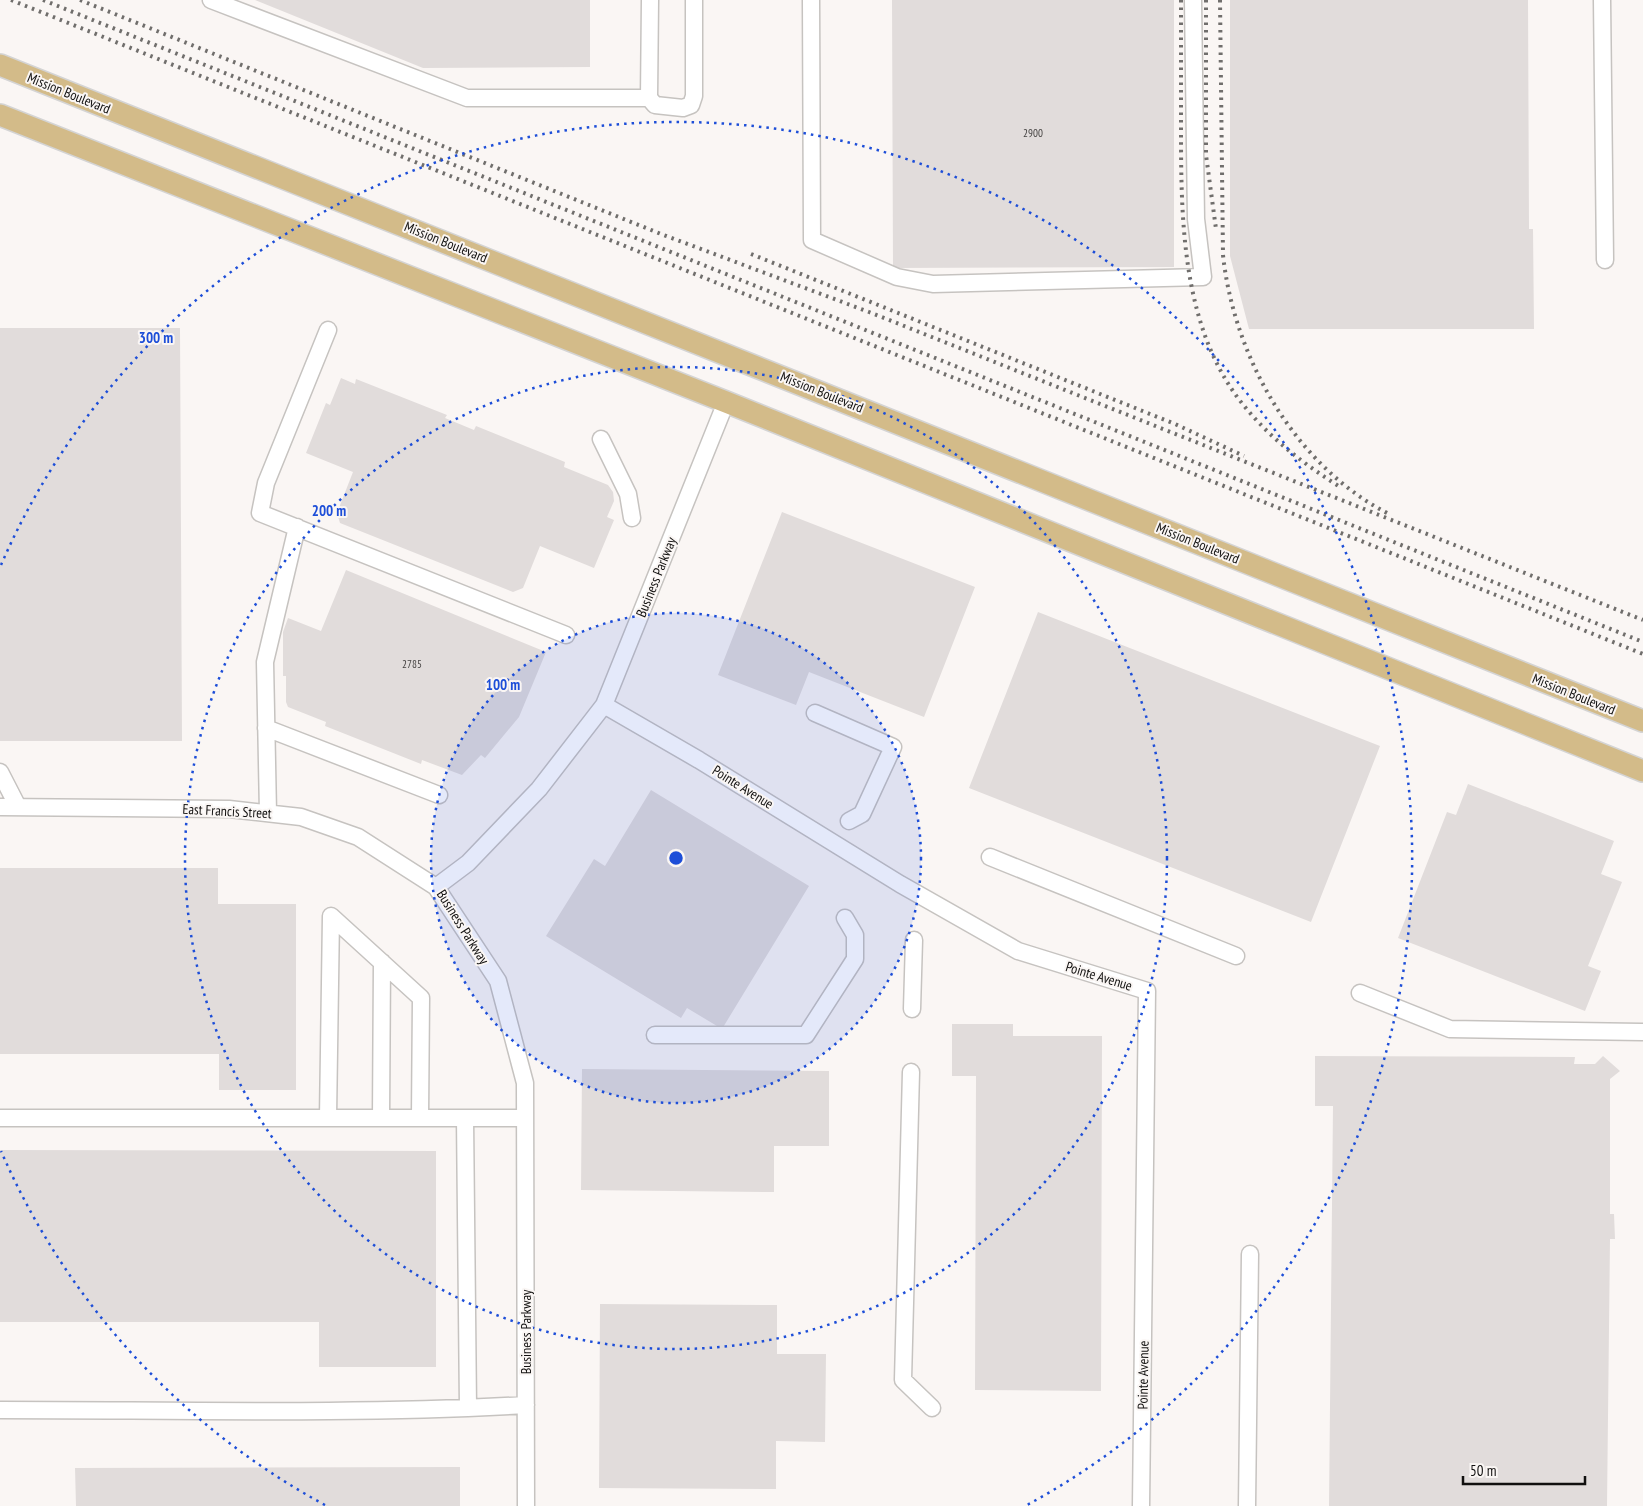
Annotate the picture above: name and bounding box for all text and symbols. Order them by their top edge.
street label: Mission Boulevard [25,68,113,118]
house number: 2900 [1023,126,1043,140]
street label: Mission Boulevard [402,217,490,267]
text: 300 m [139,328,173,347]
street label: Mission Boulevard [778,367,866,417]
text: 200 m [312,501,346,520]
street label: Mission Boulevard [1154,518,1242,568]
street label: Business Parkway [632,534,680,620]
house number: 2785 [402,657,422,671]
street label: Mission Boulevard [1530,669,1618,719]
text: 100 m [486,675,520,694]
street label: Pointe Avenue [709,761,777,813]
street label: East Francis Street [182,800,272,822]
centre of rings [667,849,685,867]
street label: Business Parkway [433,886,493,968]
street label: Pointe Avenue [1064,957,1135,995]
street label: Business Parkway [517,1289,535,1374]
street label: Pointe Avenue [1133,1340,1153,1409]
scale bar [1463,1454,1586,1486]
text: 50 m [1470,1461,1496,1480]

